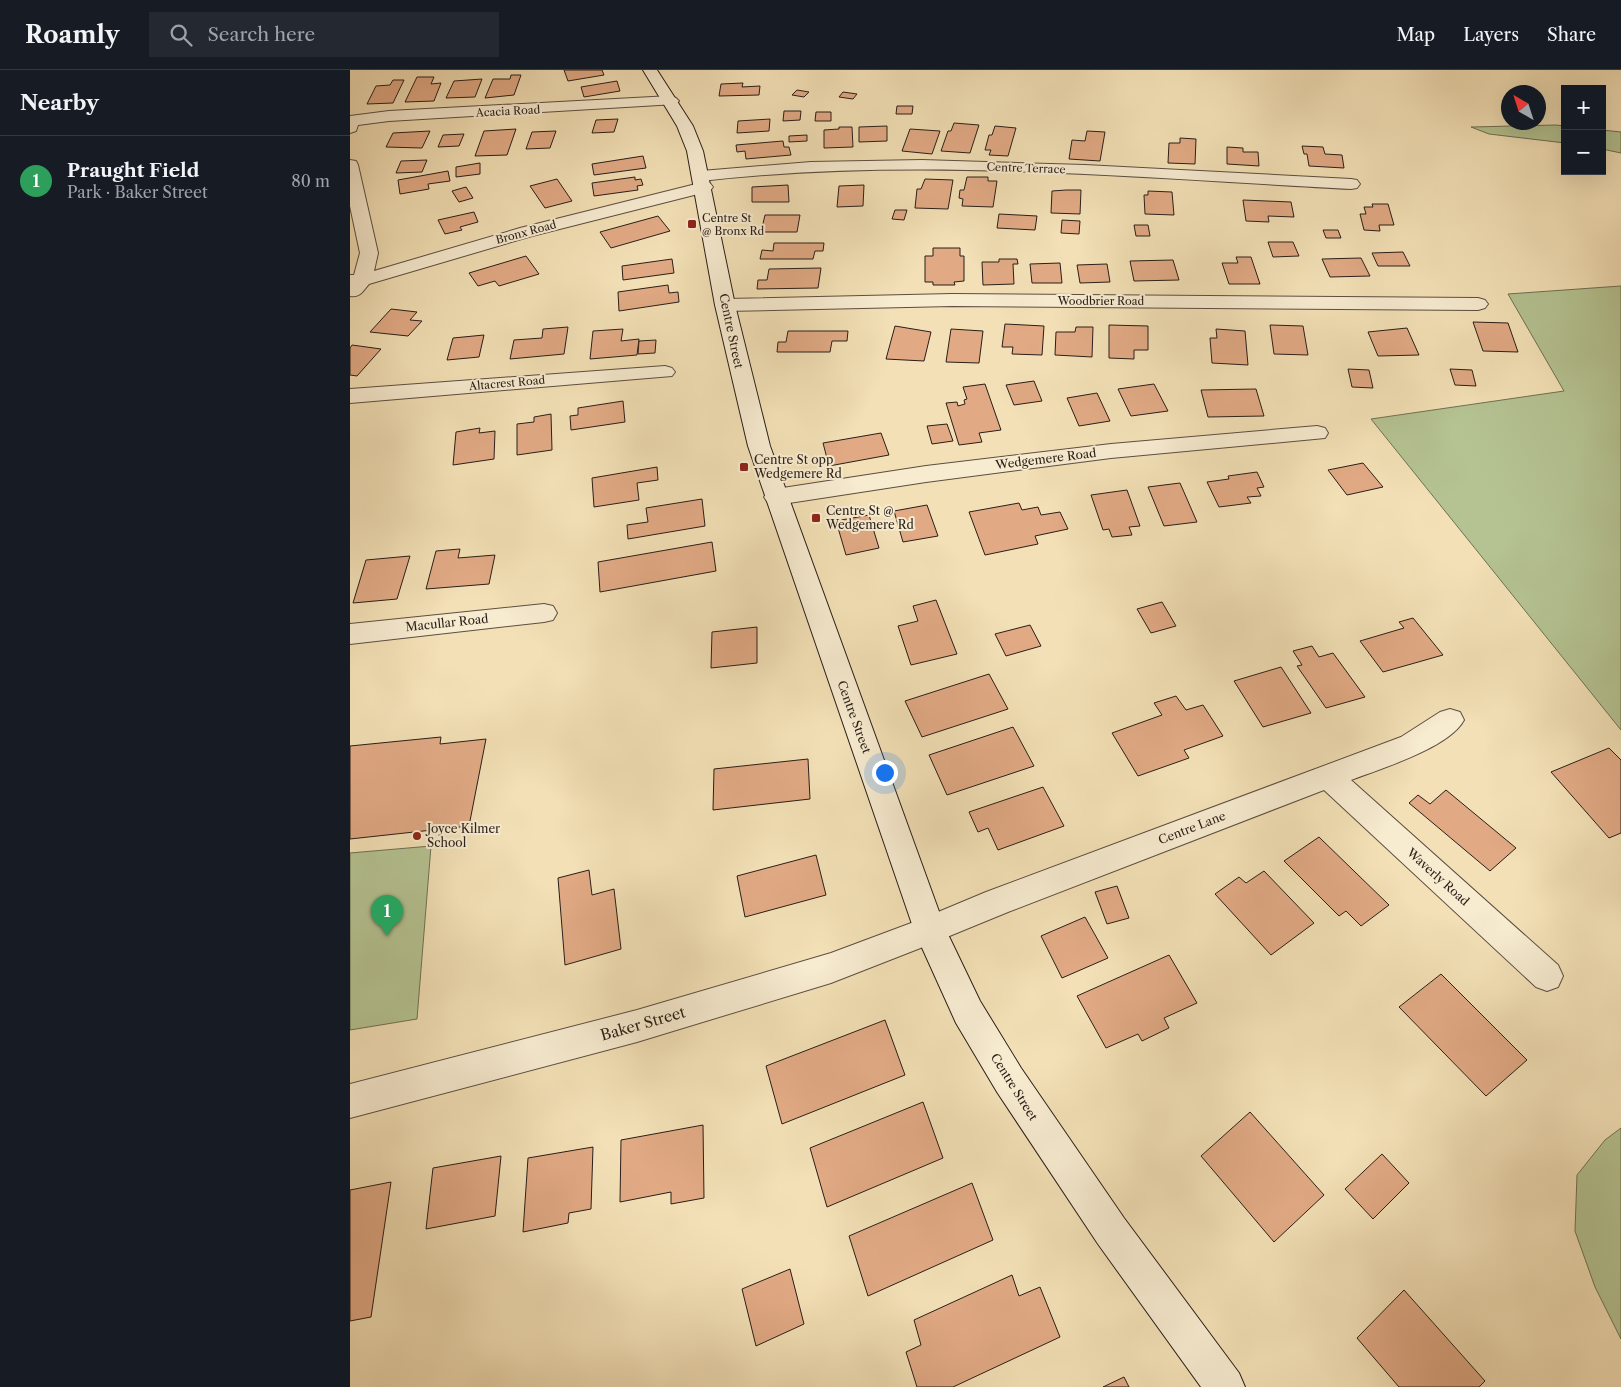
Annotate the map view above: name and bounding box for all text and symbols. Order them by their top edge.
search box [149,12,499,57]
text: Roamly [25,20,119,49]
icon: search [167,21,195,49]
text: Search here [207,23,315,46]
text: Map [1397,24,1435,46]
text: Layers [1463,24,1519,46]
text: Share [1547,24,1596,46]
north arrow [1501,85,1546,130]
map controls [1561,85,1606,175]
button: + [1561,85,1606,130]
text: Nearby [20,90,99,115]
street label: Acacia Road [474,102,541,120]
button: − [1561,130,1606,175]
text: Praught Field [67,159,199,182]
street label: Centre Terrace [986,160,1066,176]
text: 1 [32,171,40,191]
text: 80 m [291,171,330,191]
text: Park · Baker Street [67,182,208,202]
place label: Centre St @ Bronx Rd [702,211,765,238]
street label: Bronx Road [494,217,558,247]
marker: Centre St @ Bronx Rd [686,218,698,230]
street label: Centre Street [716,292,747,371]
street label: Woodbrier Road [1057,294,1145,308]
street label: Altacrest Road [467,373,546,393]
street label: Wedgemere Road [994,445,1098,472]
place label: Centre St opp Wedgemere Rd [753,452,843,481]
marker: Centre St opp Wedgemere Rd [738,461,750,473]
place label: Centre St @ Wedgemere Rd [825,503,915,532]
marker: Centre St @ Wedgemere Rd [810,512,822,524]
street label: Macullar Road [405,611,490,634]
street label: Centre Street [834,678,875,756]
your location [872,760,898,786]
street label: Centre Lane [1156,808,1228,847]
place label: Joyce Kilmer School [425,821,500,850]
marker: Joyce Kilmer School [411,830,423,842]
street label: Waverly Road [1403,844,1473,909]
pin: 1 [371,895,403,936]
street label: Baker Street [598,1002,688,1045]
street label: Centre Street [988,1050,1041,1124]

